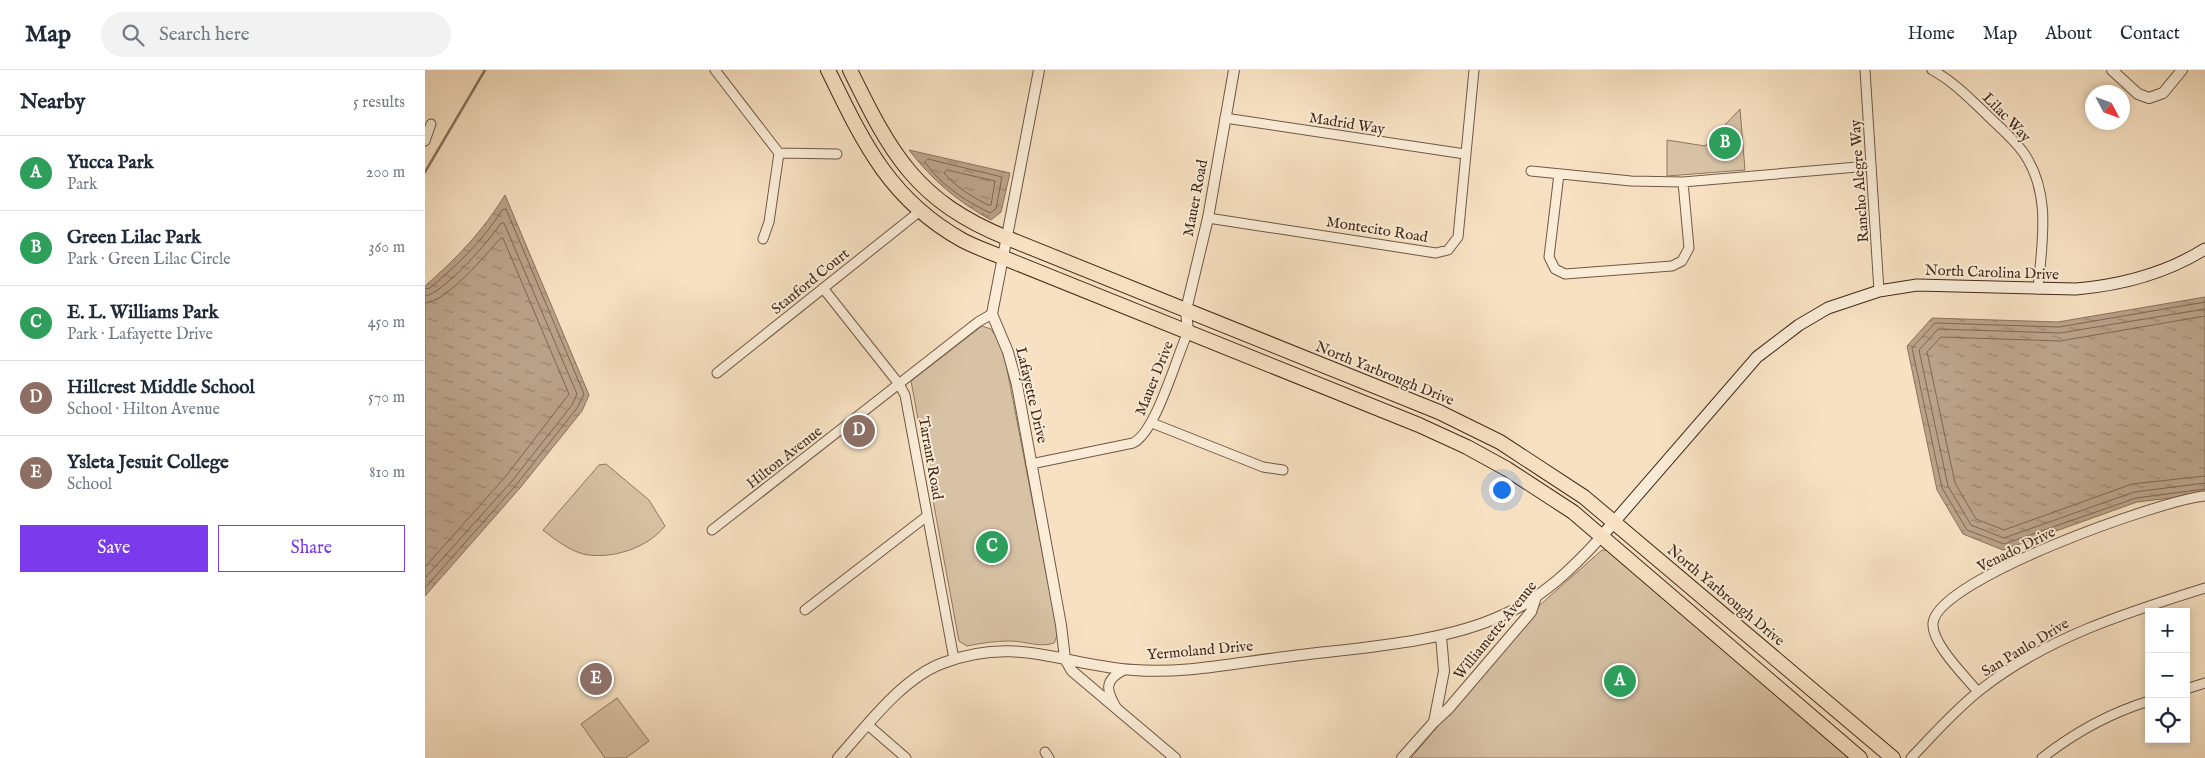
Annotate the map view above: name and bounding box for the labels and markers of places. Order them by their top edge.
pin: B [1709,124,1741,162]
pin: D [843,412,875,450]
pin: C [976,528,1008,566]
pin: E [580,660,612,698]
pin: A [1604,662,1636,700]

